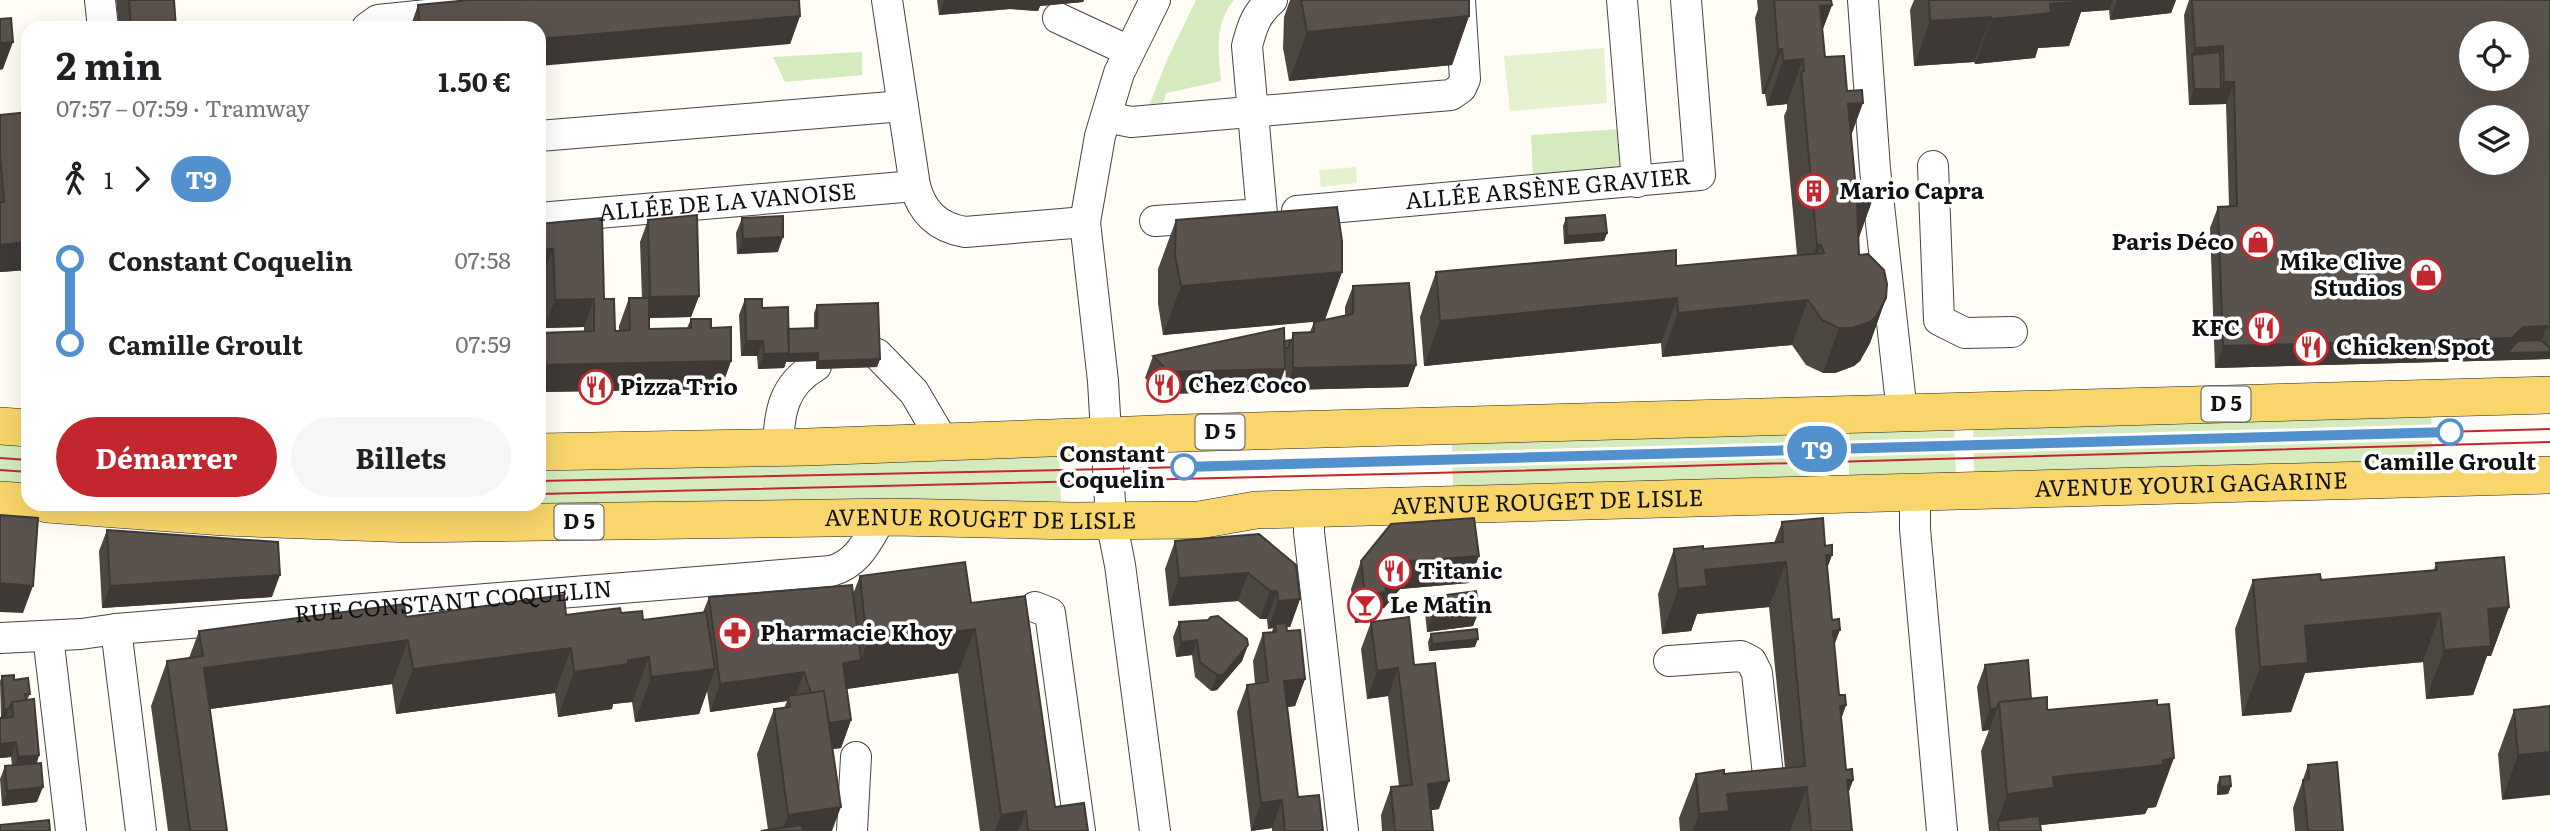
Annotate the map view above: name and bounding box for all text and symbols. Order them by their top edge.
map controls [2459,21,2529,175]
button: locate [2459,21,2529,91]
text: 2 min [56,35,162,92]
text: 1.50 € [438,61,511,100]
text: 07:57 – 07:59 · Tramway [56,90,310,124]
button: layers [2459,105,2529,175]
street label: ALLÉE ARSÈNE GRAVIER [1404,157,1692,216]
icon: walk [56,160,94,198]
icon: forward [123,160,161,198]
text: T9 [185,161,217,196]
text: 1 [104,162,113,196]
street label: ALLÉE DE LA VANOISE [597,172,857,228]
building icon: Mario Capra [1795,172,1833,210]
place label: Mario Capra [1839,172,1985,206]
place label: Paris Déco [2111,223,2234,257]
shop icon: Paris Déco [2239,223,2277,261]
text: Constant Coquelin [108,240,353,279]
text: 07:58 [454,242,511,276]
place label: Mike Clive Studios [2279,243,2402,303]
shop icon: Mike Clive Studios [2407,256,2445,294]
place label: KFC [2191,309,2240,343]
restaurant icon: KFC [2245,309,2283,347]
text: Camille Groult [108,324,303,363]
text: 07:59 [455,326,511,360]
restaurant icon: Chicken Spot [2292,328,2330,366]
place label: Chicken Spot [2336,328,2491,362]
restaurant icon: Chez Coco [1145,366,1183,404]
place label: Chez Coco [1188,366,1307,400]
restaurant icon: Pizza Trio [577,368,615,406]
place label: Pizza Trio [620,368,738,402]
road number: D 5 [2202,386,2250,422]
road number: D 5 [1196,414,1244,450]
button: Démarrer [56,417,277,497]
button: Billets [291,417,511,497]
marker: Camille Groult [2437,419,2463,445]
line badge: T9 [1786,426,1848,472]
text: T9 [1801,431,1833,466]
place label: Constant Coquelin [1059,435,1165,495]
place label: Camille Groult [2364,443,2536,477]
marker: Constant Coquelin [1171,454,1197,480]
street label: AVENUE YOURI GAGARINE [2034,461,2348,504]
street label: AVENUE ROUGET DE LISLE [1391,479,1704,521]
street label: AVENUE ROUGET DE LISLE [824,498,1136,536]
road number: D 5 [554,504,604,540]
restaurant icon: Titanic [1375,552,1413,590]
place label: Titanic [1418,552,1503,586]
street label: RUE CONSTANT COQUELIN [293,570,614,629]
bar icon: Le Matin [1346,586,1384,624]
place label: Le Matin [1390,586,1492,620]
pharmacy icon: Pharmacie Khoy [716,614,754,652]
place label: Pharmacie Khoy [760,614,953,648]

